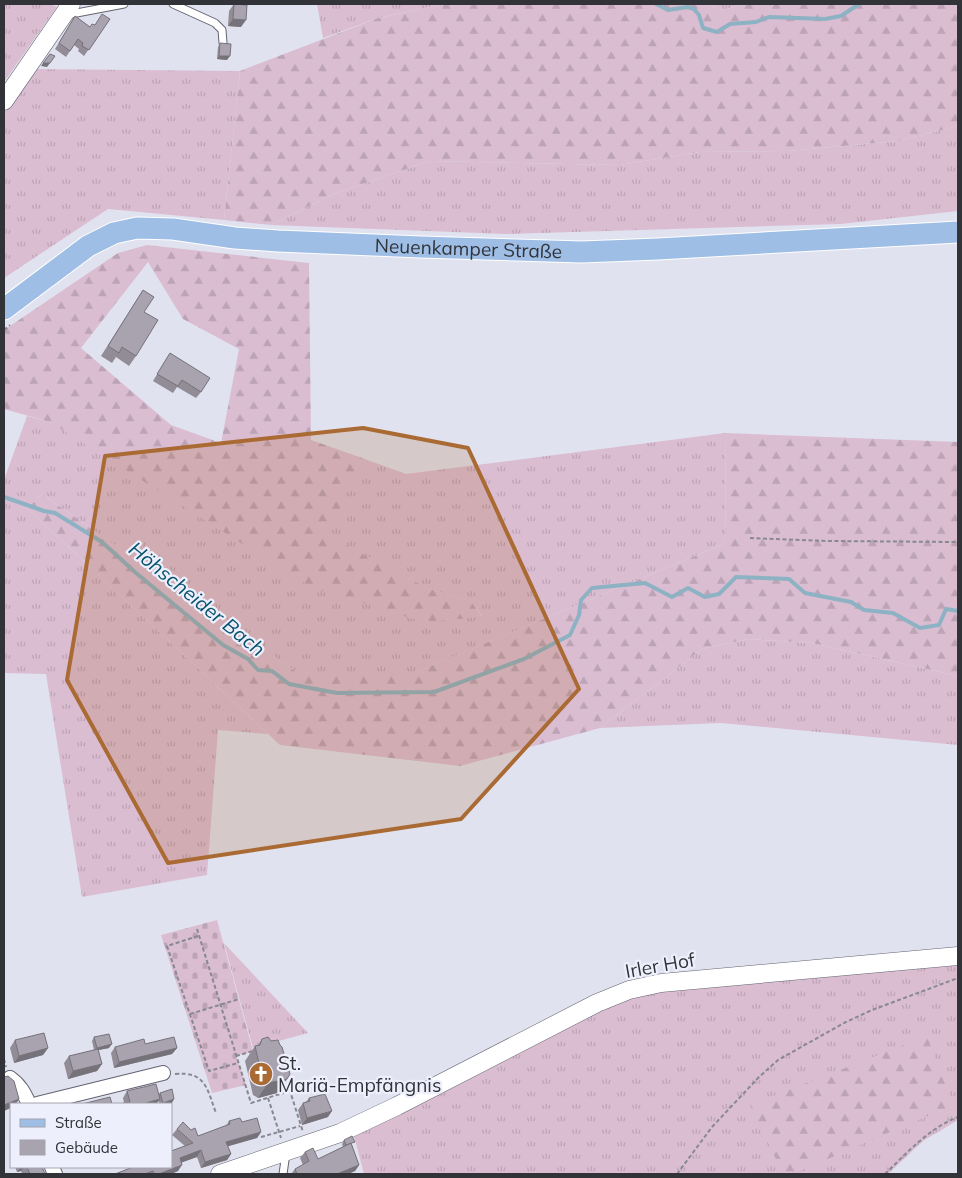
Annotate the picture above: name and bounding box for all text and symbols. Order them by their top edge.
street label: Neuenkamper Straße [374,233,563,263]
water label: Höhscheider Bach [124,536,271,661]
street label: Irler Hof [623,947,697,983]
place label: St. Mariä-Empfängnis [278,1051,441,1097]
church icon: St. Mariä-Empfängnis [248,1061,274,1087]
legend [10,1103,172,1168]
text: Straße [55,1113,102,1132]
text: Gebäude [55,1138,118,1157]

